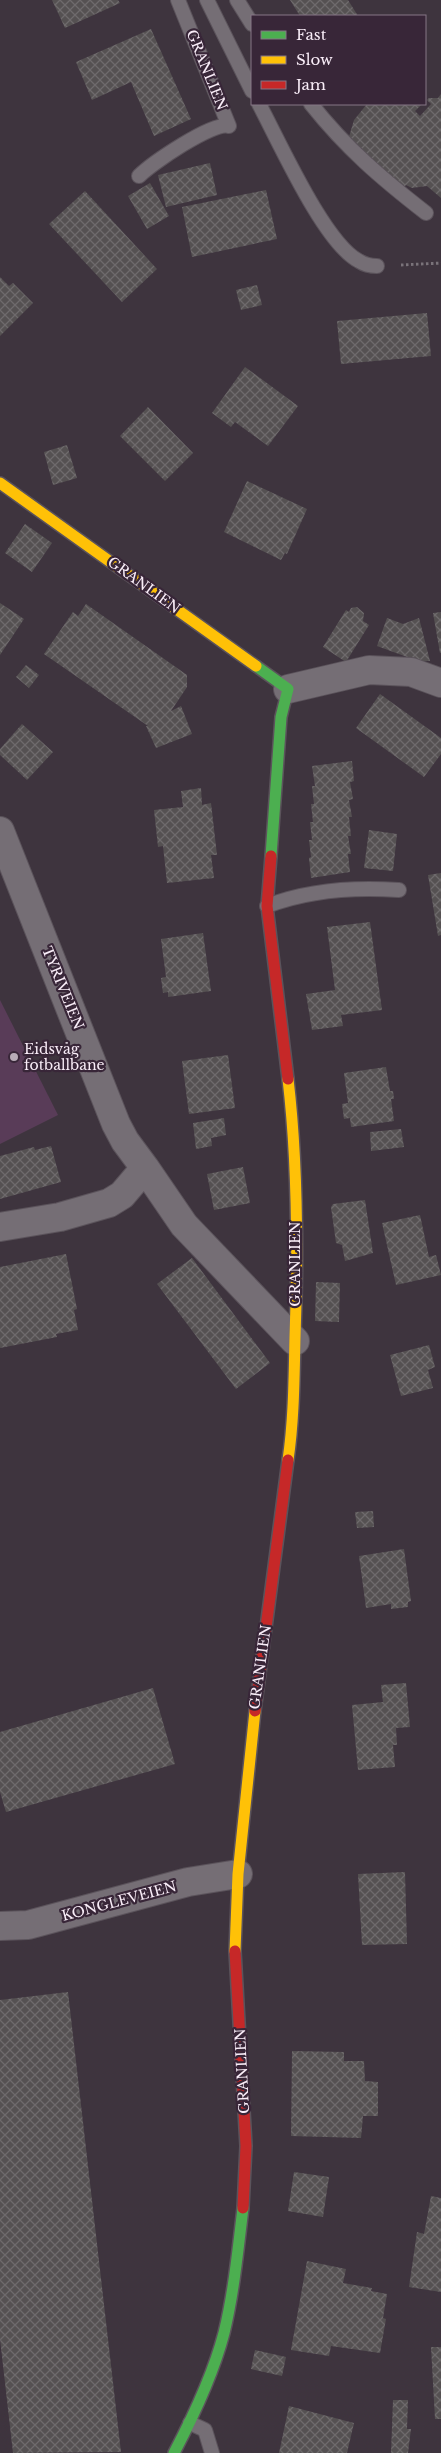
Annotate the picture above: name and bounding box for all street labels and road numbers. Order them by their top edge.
street label: GRANLIEN [183,27,231,113]
street label: GRANLIEN [104,553,184,618]
street label: TYRIVEIEN [38,944,88,1033]
street label: GRANLIEN [286,1221,304,1307]
street label: GRANLIEN [245,1623,275,1711]
street label: KONGLEVEIEN [60,1877,179,1925]
street label: GRANLIEN [231,2028,253,2114]

